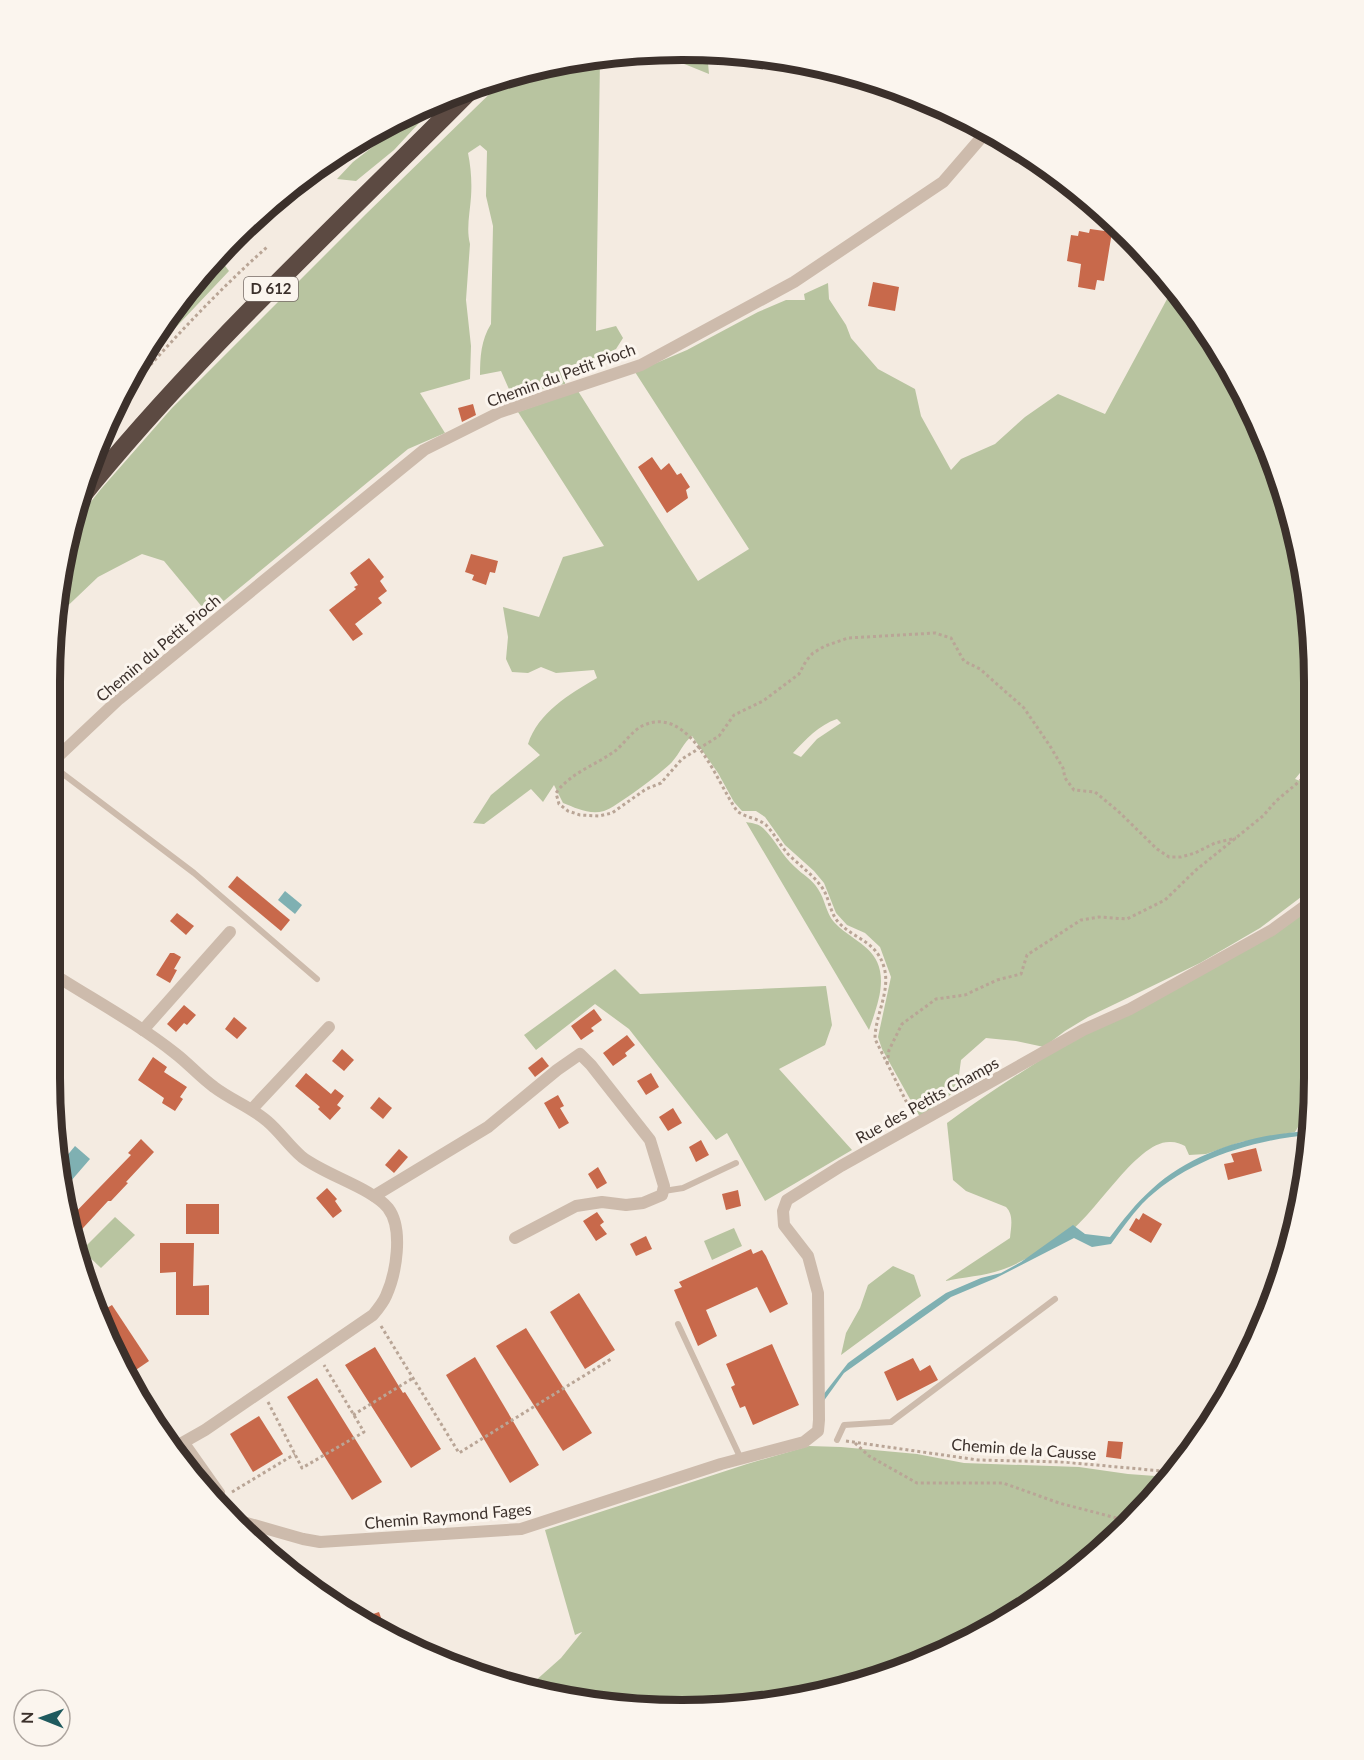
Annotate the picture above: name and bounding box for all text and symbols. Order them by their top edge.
road number: D 612 [244,277,298,301]
street label: Chemin du Petit Pioch [484,339,638,410]
street label: Chemin du Petit Pioch [92,590,224,705]
street label: Rue des Petits Champs [852,1052,1002,1147]
street label: Chemin de la Causse [951,1434,1097,1463]
street label: Chemin Raymond Fages [364,1499,532,1532]
north arrow [12,1688,72,1748]
text: N [17,1711,36,1724]

